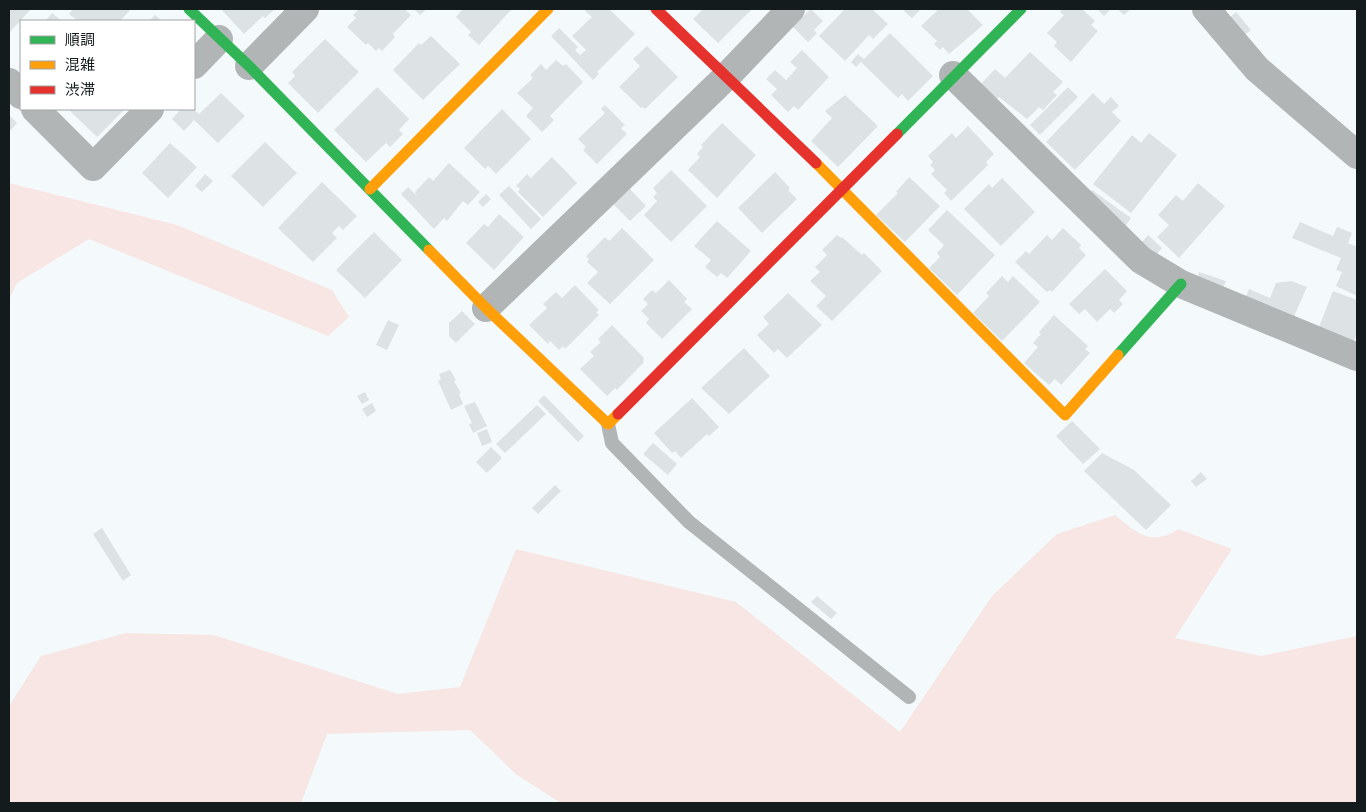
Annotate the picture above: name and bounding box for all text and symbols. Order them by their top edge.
legend [20,20,195,110]
text: 順調 [65,30,95,49]
text: 混雑 [65,55,95,74]
text: 渋滞 [65,80,95,99]

